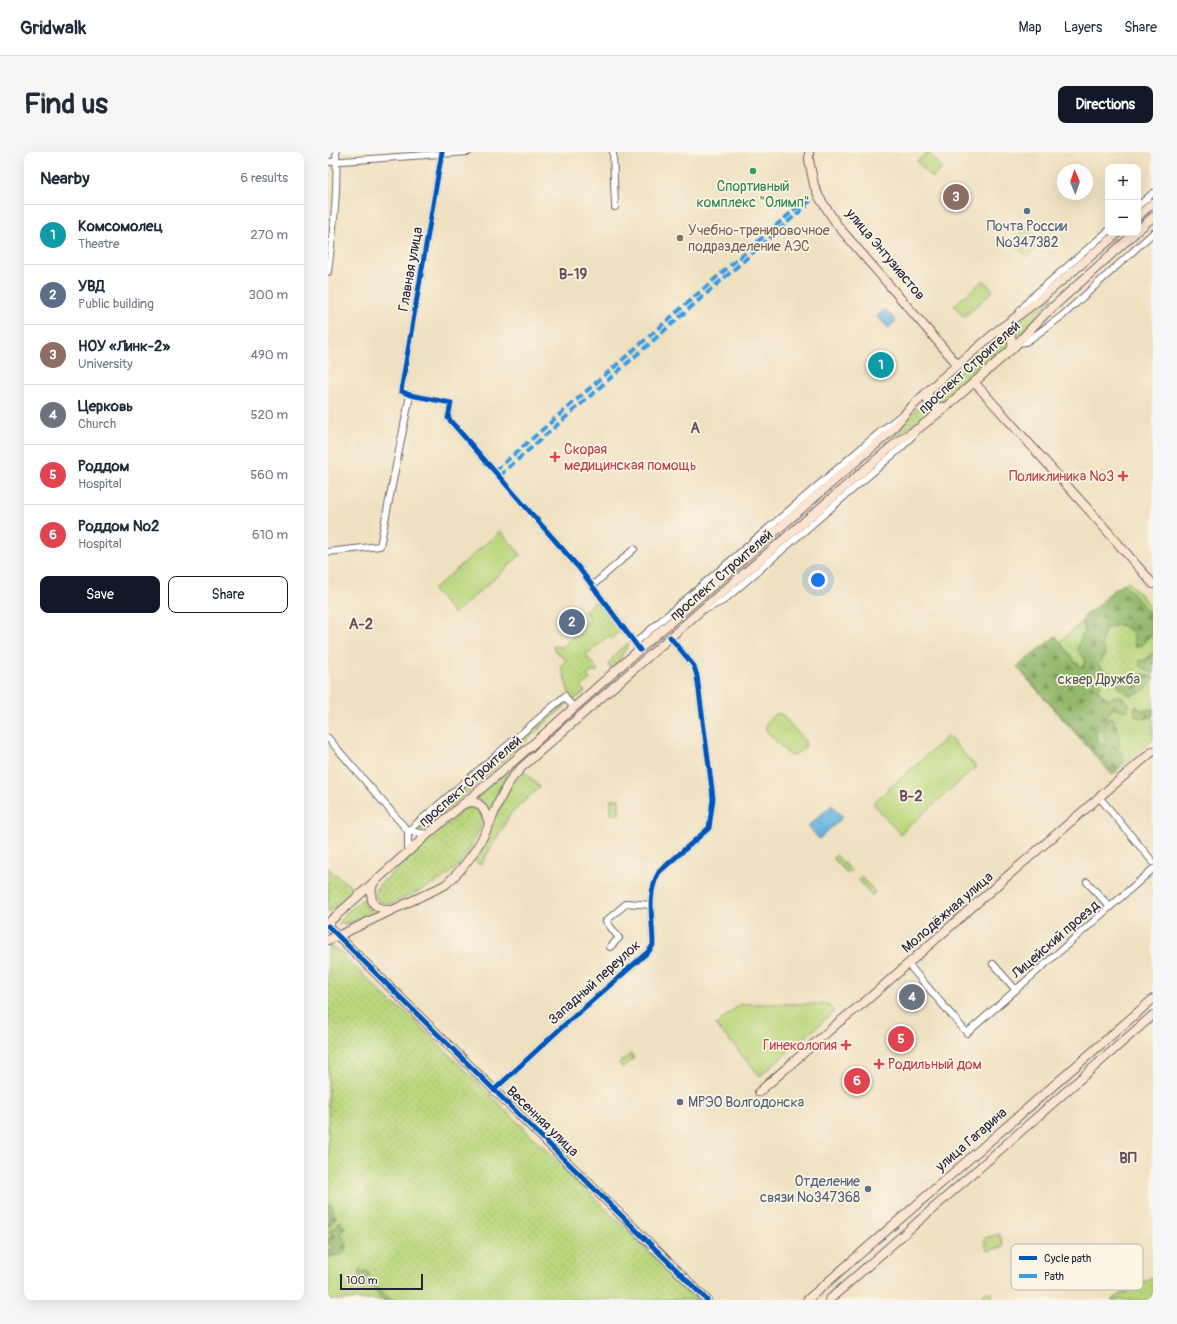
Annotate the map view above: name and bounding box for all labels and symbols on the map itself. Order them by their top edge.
north arrow [1057,164,1093,200]
marker: Спортивный комплекс "Олимп" [748,166,758,176]
place label: Спортивный комплекс "Олимп" [697,178,809,211]
pin: 3 [943,182,969,212]
street label: улица Энтузиастов [842,204,929,304]
marker: Почта России №347382 [1022,206,1032,216]
place label: Почта России №347382 [987,218,1067,251]
place label: Учебно-тренировочное подразделение АЭС [688,222,830,255]
street label: Главная улица [395,226,426,313]
marker: Учебно-тренировочное подразделение АЭС [675,233,685,243]
district label: В-19 [559,265,588,284]
street label: проспект Строителей [915,317,1024,417]
pin: 1 [868,350,894,380]
district label: А [690,419,700,438]
place label: Скорая медицинская помощь [564,441,696,474]
marker: Скорая медицинская помощь [549,451,561,463]
place label: Поликлиника №3 [1009,468,1114,485]
marker: Поликлиника №3 [1117,470,1129,482]
street label: проспект Строителей [666,526,776,625]
your location [808,570,828,590]
pin: 2 [559,607,585,637]
district label: А-2 [349,615,373,634]
park label: сквер Дружба [1058,671,1140,688]
street label: проспект Строителей [415,732,525,831]
district label: В-2 [899,787,923,806]
street label: Молодёжная улица [898,868,996,957]
street label: Лицейский проезд [1007,896,1103,983]
street label: Западный переулок [545,936,644,1028]
pin: 4 [899,982,925,1012]
pin: 5 [888,1024,914,1054]
place label: Гинекология [763,1037,837,1054]
marker: Гинекология [840,1039,852,1051]
place label: Родильный дом [888,1056,982,1073]
marker: Родильный дом [873,1058,885,1070]
pin: 6 [844,1066,870,1096]
street label: Весенняя улица [503,1083,582,1160]
place label: МРЭО Волгодонска [688,1094,804,1111]
marker: МРЭО Волгодонска [675,1097,685,1107]
street label: улица Гагарина [932,1104,1010,1176]
district label: ВП [1119,1149,1137,1168]
place label: Отделение связи №347368 [760,1173,860,1206]
marker: Отделение связи №347368 [863,1184,873,1194]
legend [1011,1244,1143,1290]
text: Cycle path [1044,1252,1091,1265]
text: Path [1044,1270,1064,1283]
scale bar [340,1272,423,1291]

